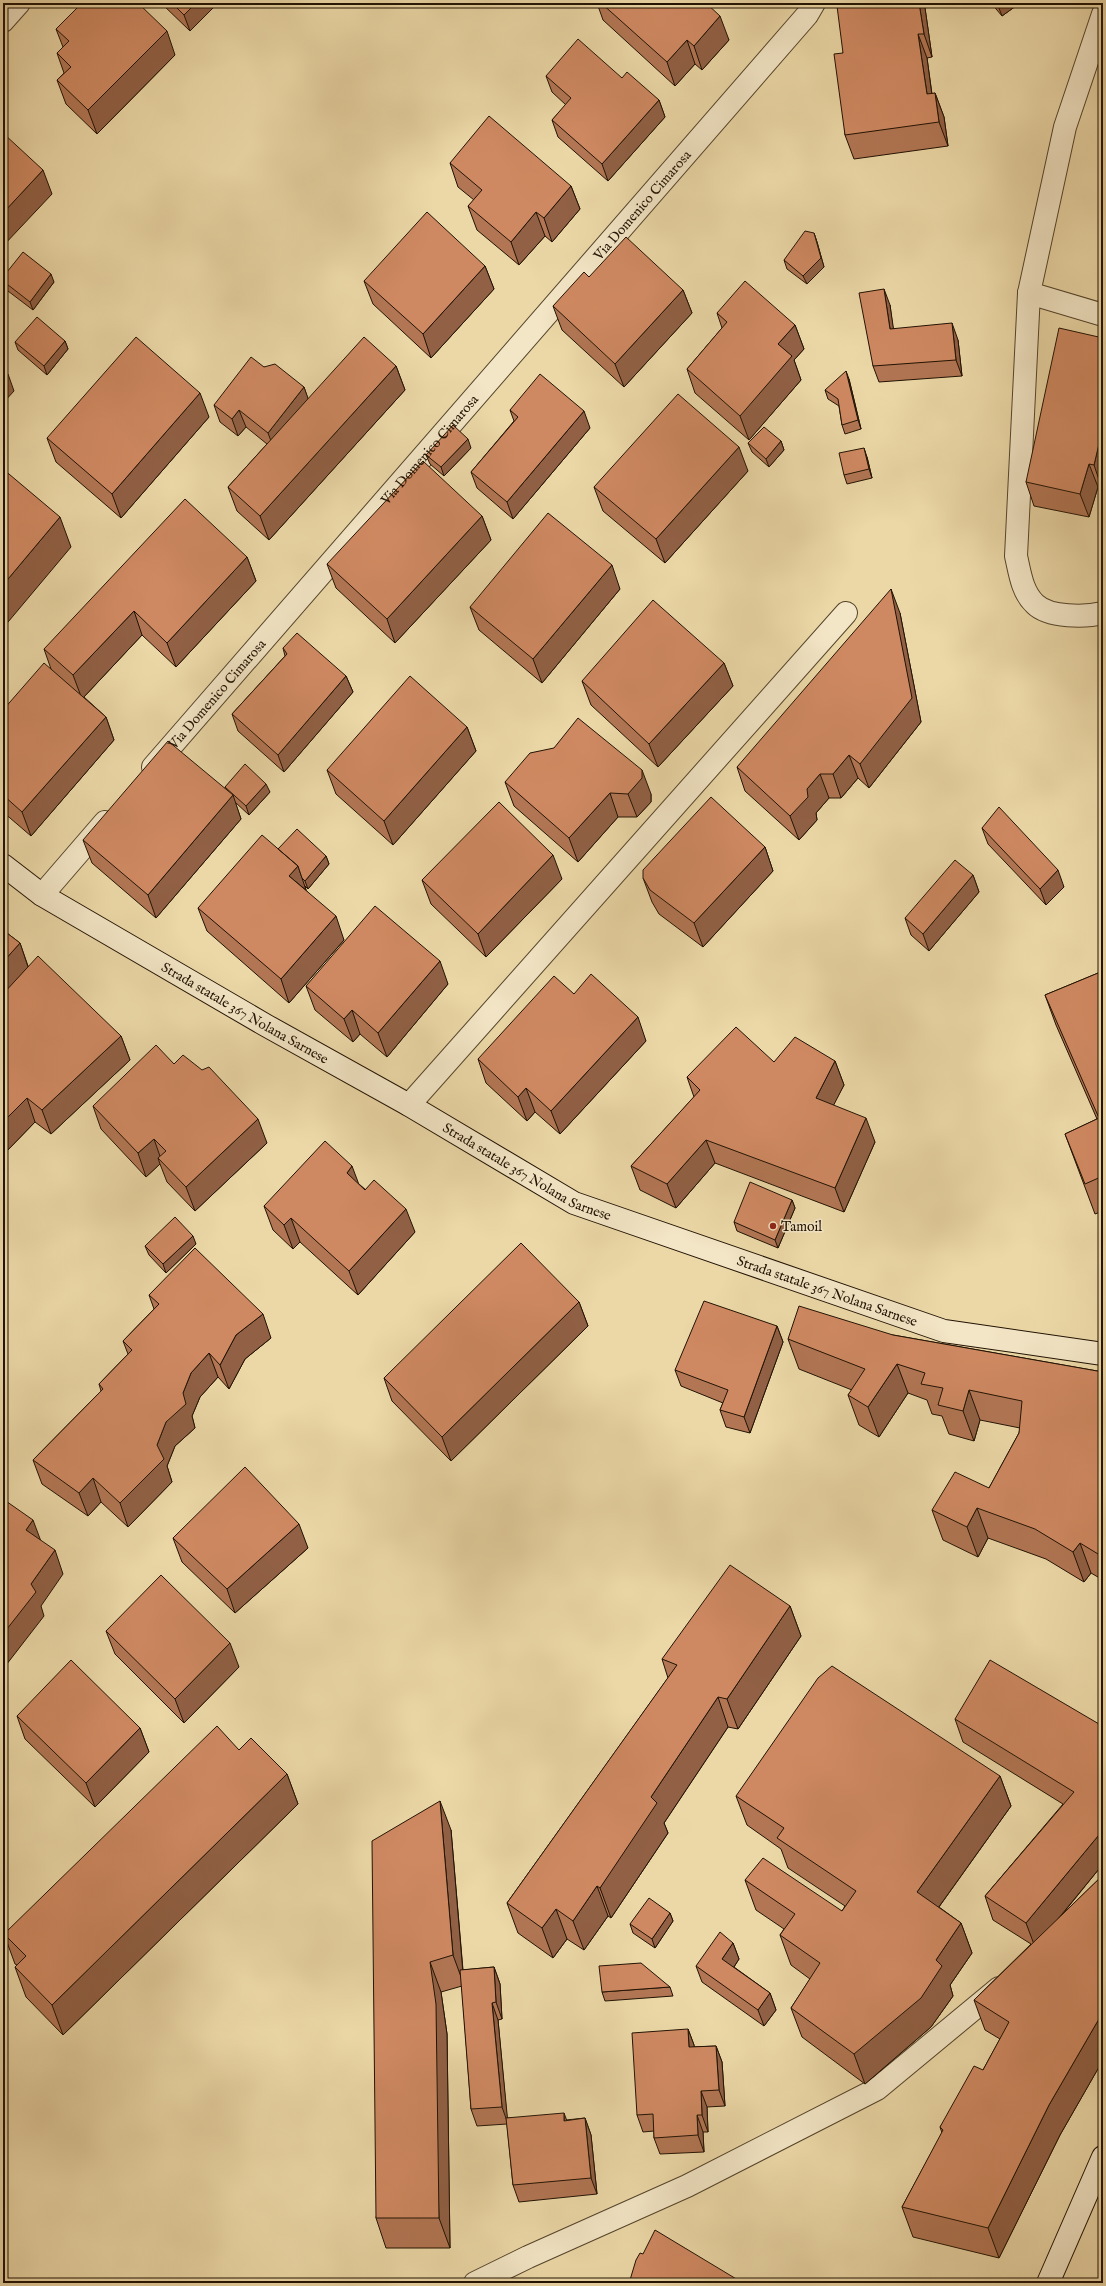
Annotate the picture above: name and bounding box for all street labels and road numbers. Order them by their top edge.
street label: Via Domenico Cimarosa [589,146,696,265]
street label: Via Domenico Cimarosa [377,391,483,509]
street label: Via Domenico Cimarosa [164,635,271,754]
street label: Strada statale 367 Nolana Sarnese [158,958,332,1069]
street label: Strada statale 367 Nolana Sarnese [439,1119,614,1225]
street label: Strada statale 367 Nolana Sarnese [734,1252,920,1331]

